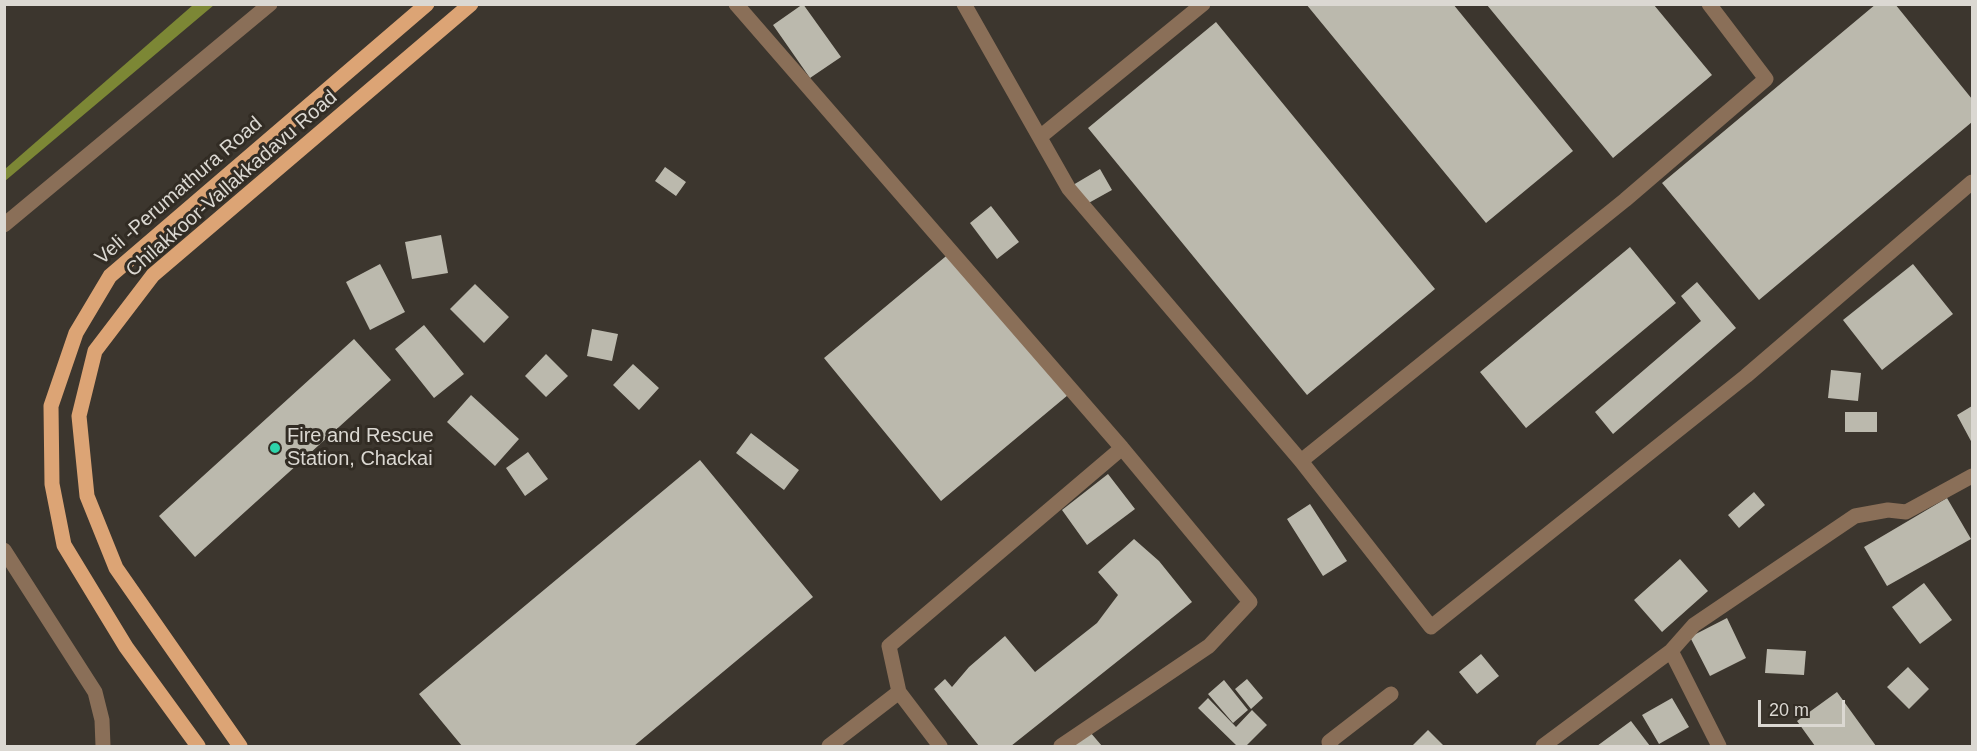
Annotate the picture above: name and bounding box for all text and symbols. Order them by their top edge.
street label: Chilakkoor-Vallakkadavu Road [121,86,343,282]
street label: Veli -Perumathura Road [91,112,267,270]
place label: Fire and Rescue Station, Chackai [287,424,434,471]
marker: Fire and Rescue Station, Chackai [268,441,282,455]
scale bar [1761,688,1848,726]
text: 20 m [1769,700,1809,720]

